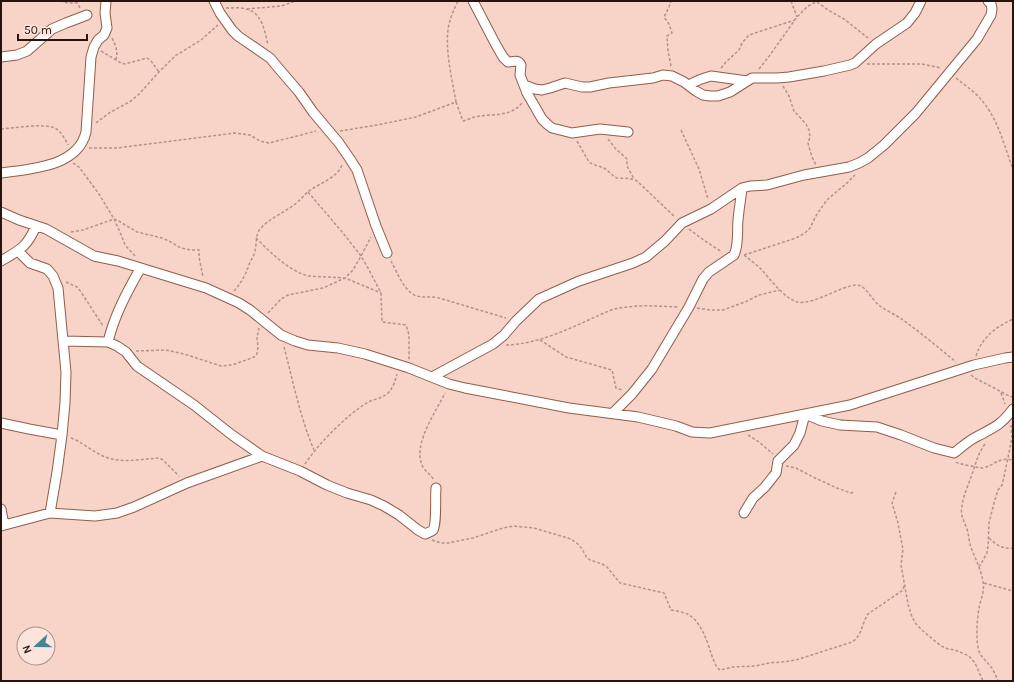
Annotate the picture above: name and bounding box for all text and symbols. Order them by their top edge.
scale bar [18,16,87,42]
text: 50 m [24,23,52,37]
north arrow [16,626,56,666]
text: N [20,643,35,655]

